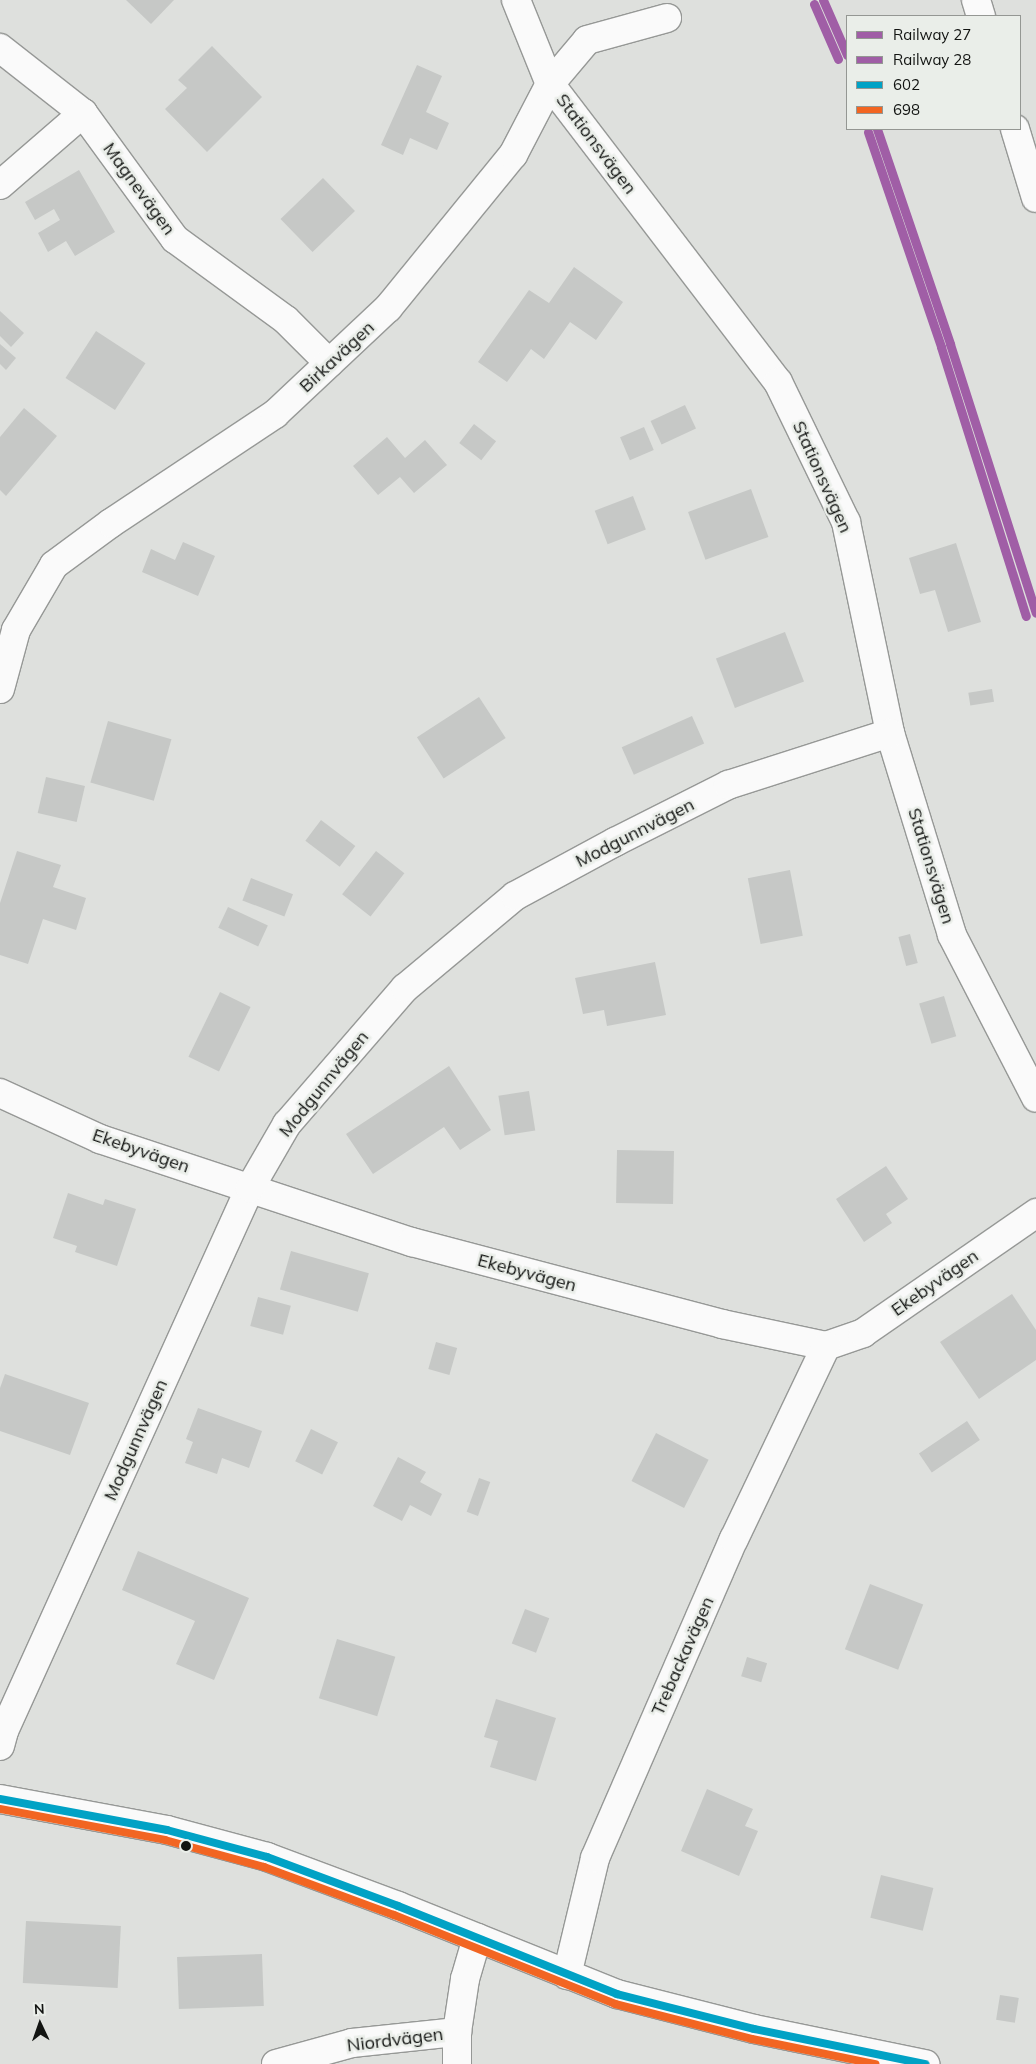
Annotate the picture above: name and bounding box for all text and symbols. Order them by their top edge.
legend [846,15,1021,130]
text: Railway 27 [893,25,971,44]
text: Railway 28 [893,50,971,69]
text: 602 [893,75,920,94]
street label: Stationsvägen [551,90,641,198]
text: 698 [893,100,920,119]
street label: Magnevägen [98,139,180,239]
street label: Birkavägen [295,317,379,397]
street label: Stationsvägen [788,418,856,536]
street label: Modgunnvägen [572,794,698,872]
street label: Stationsvägen [903,805,959,927]
street label: Modgunnvägen [275,1027,373,1141]
street label: Ekebyvägen [90,1124,192,1178]
street label: Ekebyvägen [887,1245,983,1321]
street label: Ekebyvägen [475,1249,579,1297]
street label: Modgunnvägen [100,1376,172,1504]
street label: Trebackavägen [647,1593,719,1719]
unlabelled marker [181,1841,191,1851]
north arrow [15,1999,65,2049]
text: N [33,2000,45,2018]
street label: Niordvägen [346,2023,444,2057]

